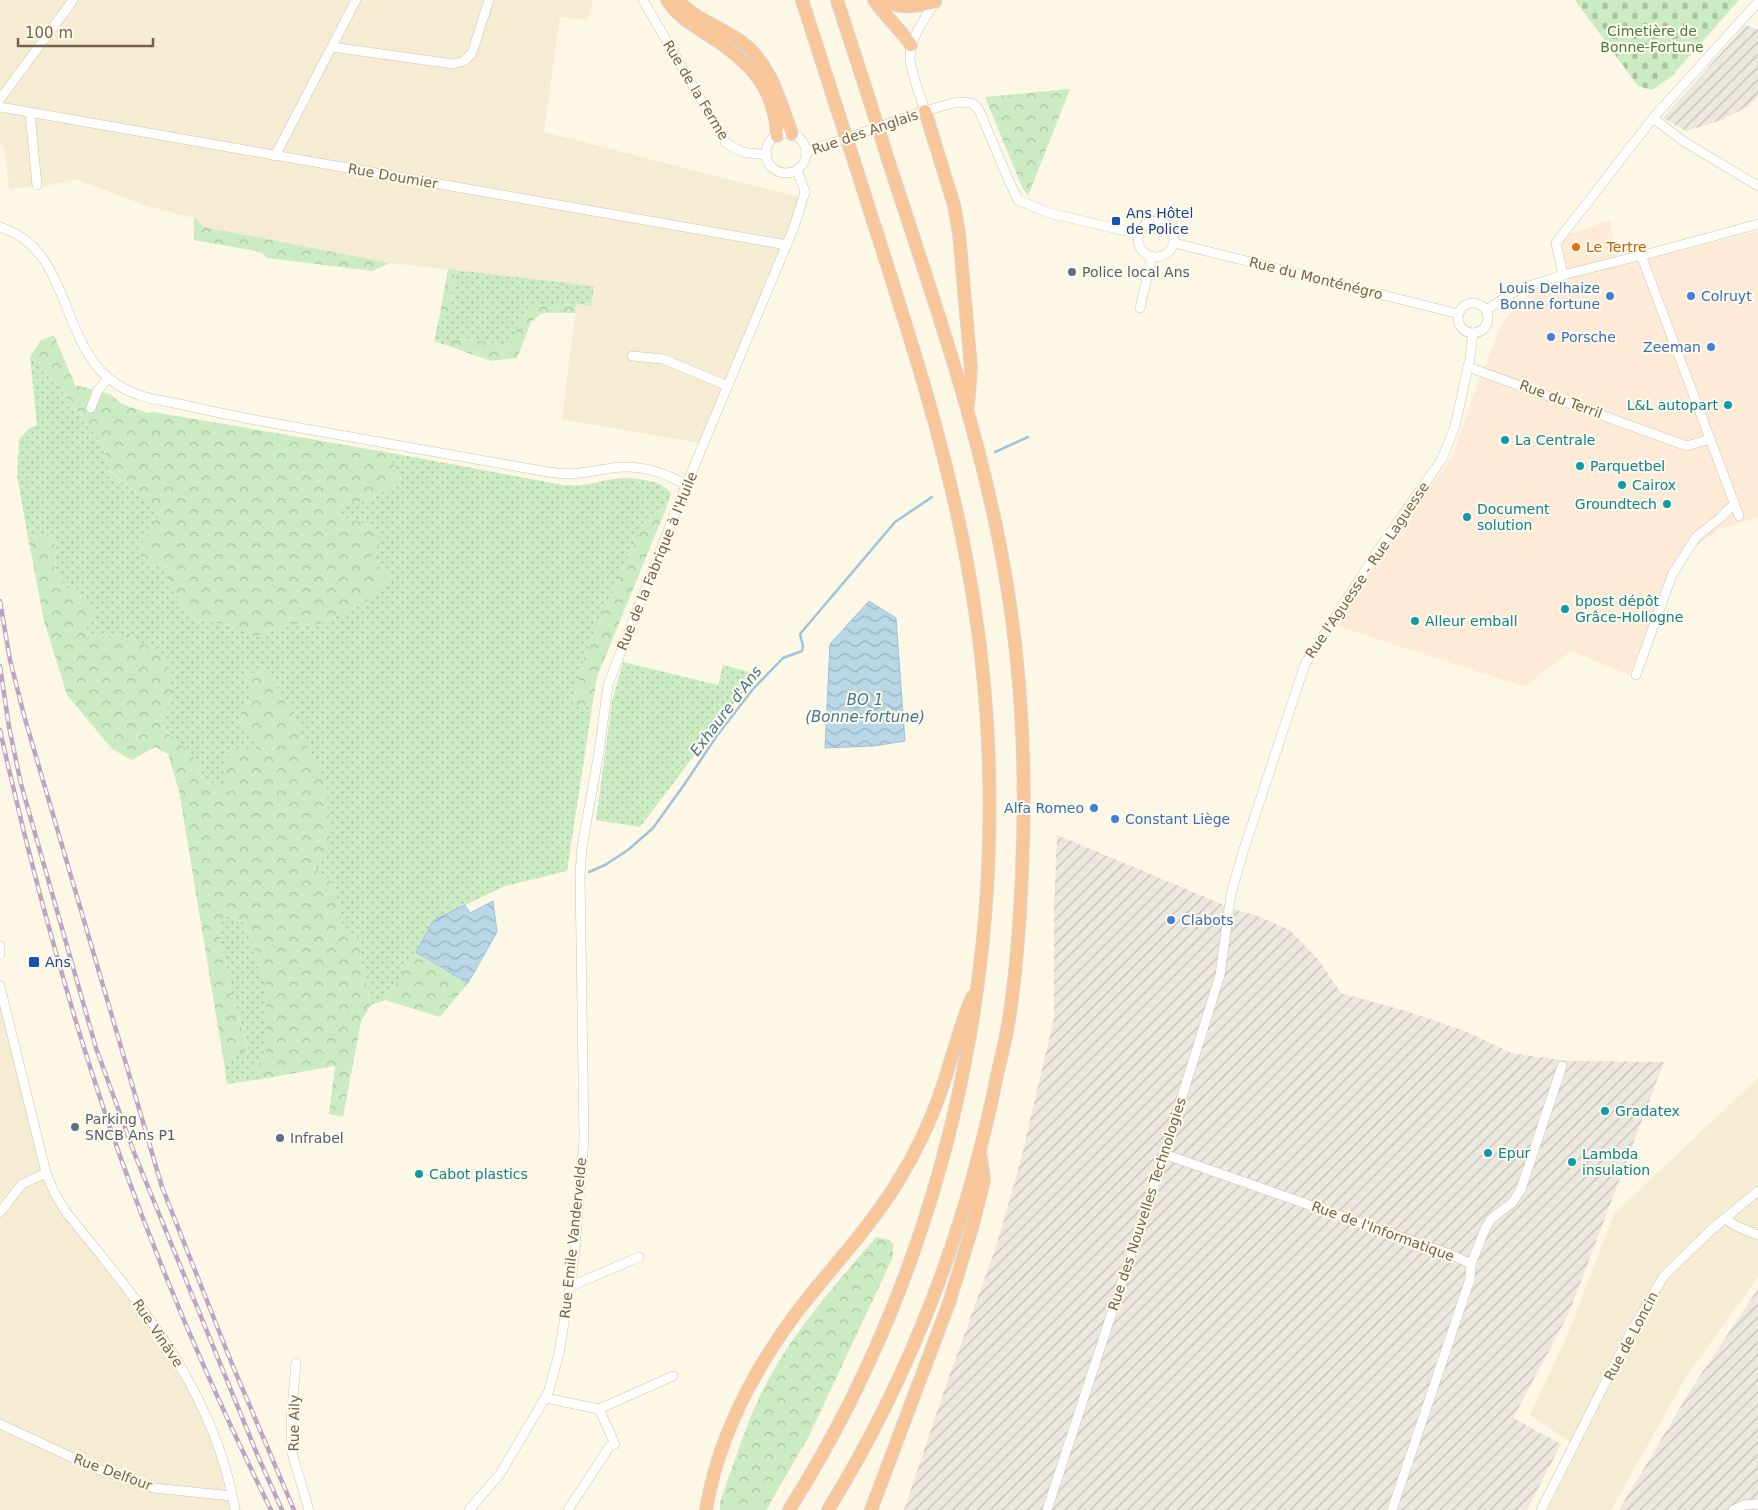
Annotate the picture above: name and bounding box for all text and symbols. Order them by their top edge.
scale bar [18,15,152,47]
park label: Cimetière de Bonne-Fortune [1600,23,1704,55]
text: 100 m [25,24,73,42]
street label: Rue de la Ferme [660,37,732,143]
street label: Rue des Anglais [810,106,920,158]
street label: Rue Doumier [347,160,440,192]
place label: Ans Hôtel de Police [1126,205,1193,237]
marker: Ans Hôtel de Police [1110,215,1122,227]
place label: Le Tertre [1586,239,1647,255]
marker: Le Tertre [1570,241,1582,253]
street label: Rue du Monténégro [1247,254,1385,302]
place label: Police local Ans [1082,264,1190,280]
marker: Police local Ans [1066,266,1078,278]
place label: Louis Delhaize Bonne fortune [1499,280,1600,312]
place label: Colruyt [1701,288,1752,304]
marker: Louis Delhaize Bonne fortune [1604,290,1616,302]
marker: Colruyt [1685,290,1697,302]
place label: Porsche [1561,329,1616,345]
marker: Porsche [1545,331,1557,343]
place label: Zeeman [1643,339,1701,355]
marker: Zeeman [1705,341,1717,353]
street label: Rue du Terril [1517,377,1605,421]
place label: L&L autopart [1627,397,1719,413]
marker: L&L autopart [1722,399,1734,411]
place label: La Centrale [1515,432,1595,448]
marker: La Centrale [1499,434,1511,446]
place label: Parquetbel [1590,458,1665,474]
marker: Parquetbel [1574,460,1586,472]
street label: Rue de la Fabrique à l'Huile [614,469,700,653]
place label: Cairox [1632,477,1676,493]
street label: Rue l'Aguesse - Rue Laguesse [1302,479,1432,661]
marker: Cairox [1616,479,1628,491]
place label: Groundtech [1575,496,1657,512]
marker: Groundtech [1661,498,1673,510]
place label: Document solution [1477,501,1550,533]
marker: Document solution [1461,511,1473,523]
place label: bpost dépôt Grâce-Hollogne [1575,593,1683,625]
marker: bpost dépôt Grâce-Hollogne [1559,603,1571,615]
place label: Alleur emball [1425,613,1518,629]
marker: Alleur emball [1409,615,1421,627]
water label: Exhaure d'Ans [686,662,766,760]
water label: BO 1 (Bonne-fortune) [805,691,925,726]
place label: Alfa Romeo [1004,800,1084,816]
marker: Alfa Romeo [1088,802,1100,814]
place label: Constant Liège [1125,811,1230,827]
marker: Constant Liège [1109,813,1121,825]
place label: Clabots [1181,912,1233,928]
marker: Clabots [1165,914,1177,926]
place label: Ans [45,954,71,970]
marker: Ans [27,955,41,969]
street label: Rue des Nouvelles Technologies [1105,1095,1189,1313]
place label: Gradatex [1615,1103,1680,1119]
marker: Gradatex [1599,1105,1611,1117]
place label: Parking SNCB Ans P1 [85,1111,176,1143]
marker: Parking SNCB Ans P1 [69,1121,81,1133]
place label: Infrabel [290,1130,344,1146]
marker: Infrabel [274,1132,286,1144]
place label: Epur [1498,1145,1531,1161]
place label: Lambda insulation [1582,1146,1650,1178]
marker: Epur [1482,1147,1494,1159]
marker: Lambda insulation [1566,1156,1578,1168]
street label: Rue Emile Vandervelde [557,1157,589,1319]
place label: Cabot plastics [429,1166,528,1182]
marker: Cabot plastics [413,1168,425,1180]
street label: Rue de l'Informatique [1309,1198,1457,1264]
street label: Rue de Loncin [1601,1289,1661,1383]
street label: Rue Vinâve [129,1296,187,1370]
street label: Rue Aily [286,1395,302,1451]
street label: Rue Delfour [72,1450,155,1494]

